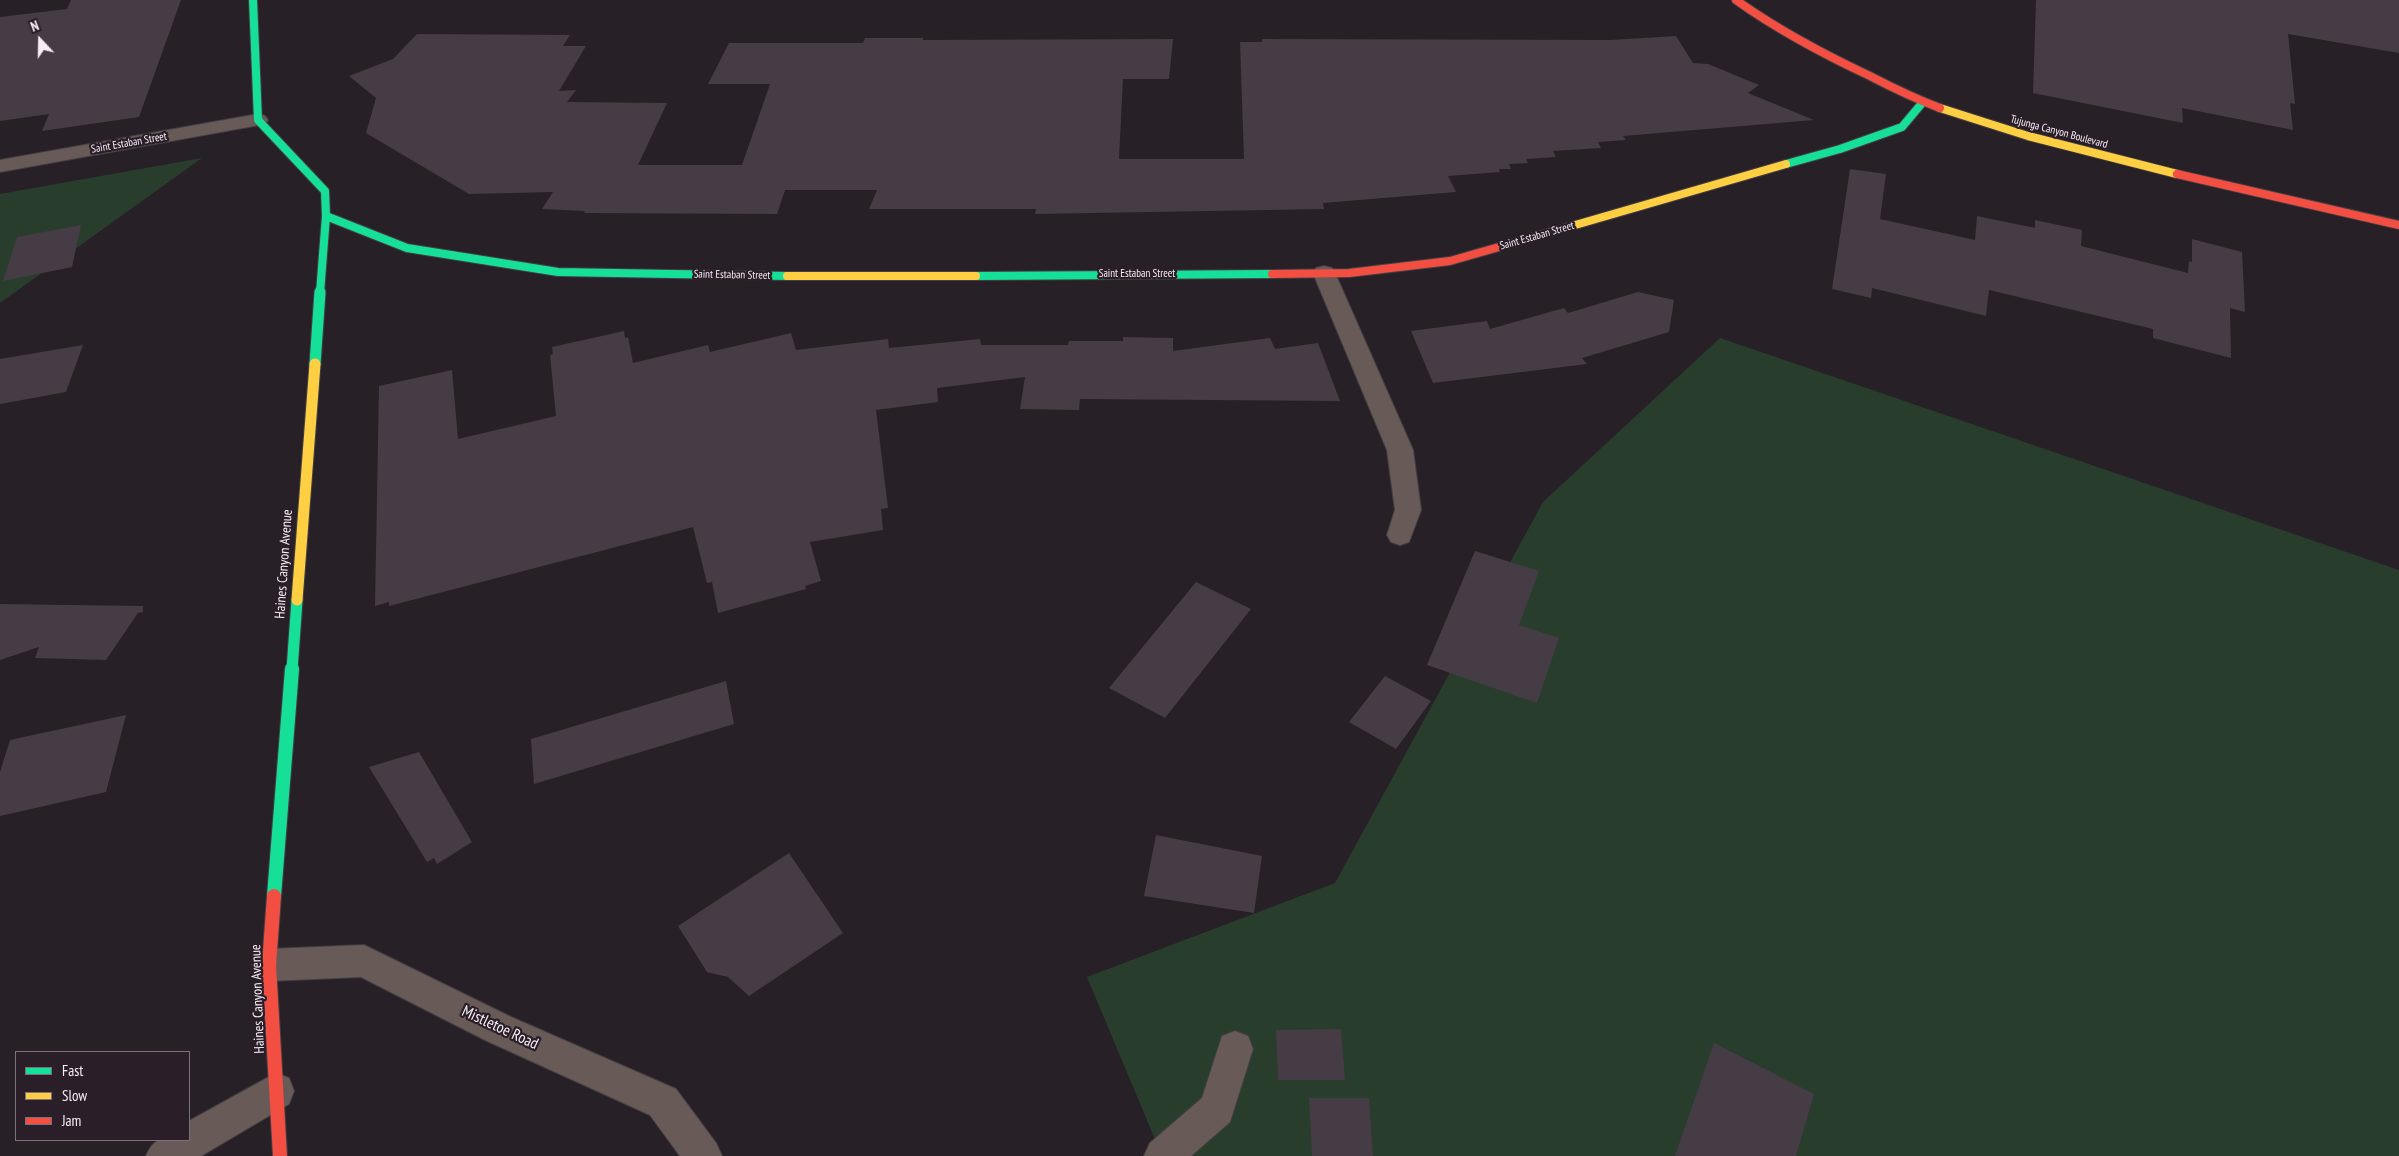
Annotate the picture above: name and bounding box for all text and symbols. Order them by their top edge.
north arrow [15,15,65,65]
text: N [28,16,41,36]
street label: Tujunga Canyon Boulevard [2009,113,2109,151]
street label: Saint Estaban Street [90,130,168,156]
street label: Saint Estaban Street [1498,219,1576,253]
street label: Saint Estaban Street [1099,267,1175,281]
street label: Saint Estaban Street [694,268,770,282]
street label: Haines Canyon Avenue [272,509,296,619]
street label: Haines Canyon Avenue [248,944,268,1054]
street label: Mistletoe Road [459,1002,541,1054]
legend [15,1051,190,1141]
text: Fast [62,1061,83,1080]
text: Slow [62,1086,87,1105]
text: Jam [62,1111,81,1130]

